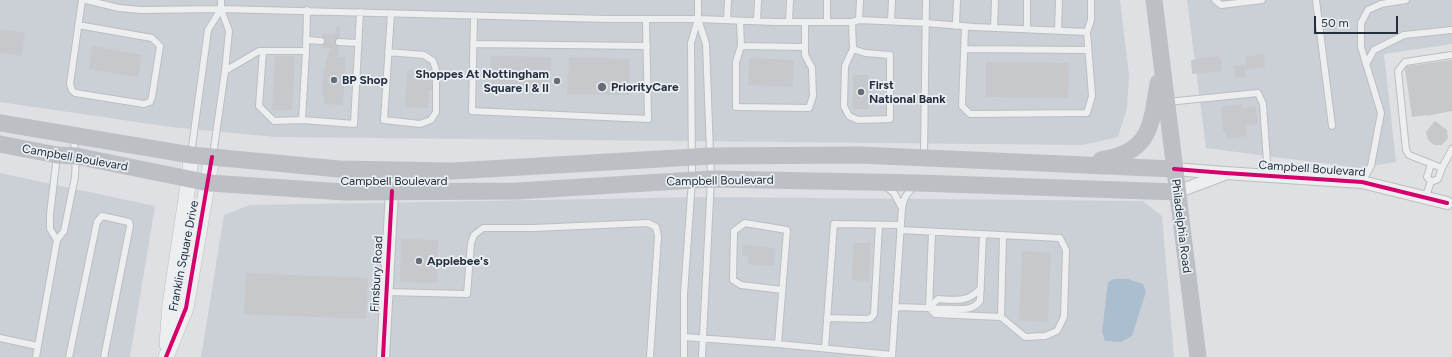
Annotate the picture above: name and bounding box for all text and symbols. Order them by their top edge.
scale bar [1316,8,1400,34]
text: 50 m [1321,16,1349,30]
place label: Shoppes At Nottingham Square I & II [415,67,549,95]
place label: BP Shop [342,73,388,87]
marker: BP Shop [329,75,339,85]
marker: Shoppes At Nottingham Square I & II [552,76,562,86]
place label: First National Bank [869,78,946,106]
place label: PriorityCare [611,80,679,94]
marker: PriorityCare [596,81,608,93]
marker: First National Bank [856,87,866,97]
street label: Campbell Boulevard [21,142,129,174]
street label: Campbell Boulevard [1258,158,1366,180]
street label: Campbell Boulevard [666,173,774,189]
street label: Campbell Boulevard [340,174,448,188]
street label: Philadelphia Road [1168,178,1194,274]
street label: Franklin Square Drive [166,199,202,313]
street label: Finsbury Road [368,236,386,312]
place label: Applebee's [427,254,489,268]
marker: Applebee's [414,256,424,266]

